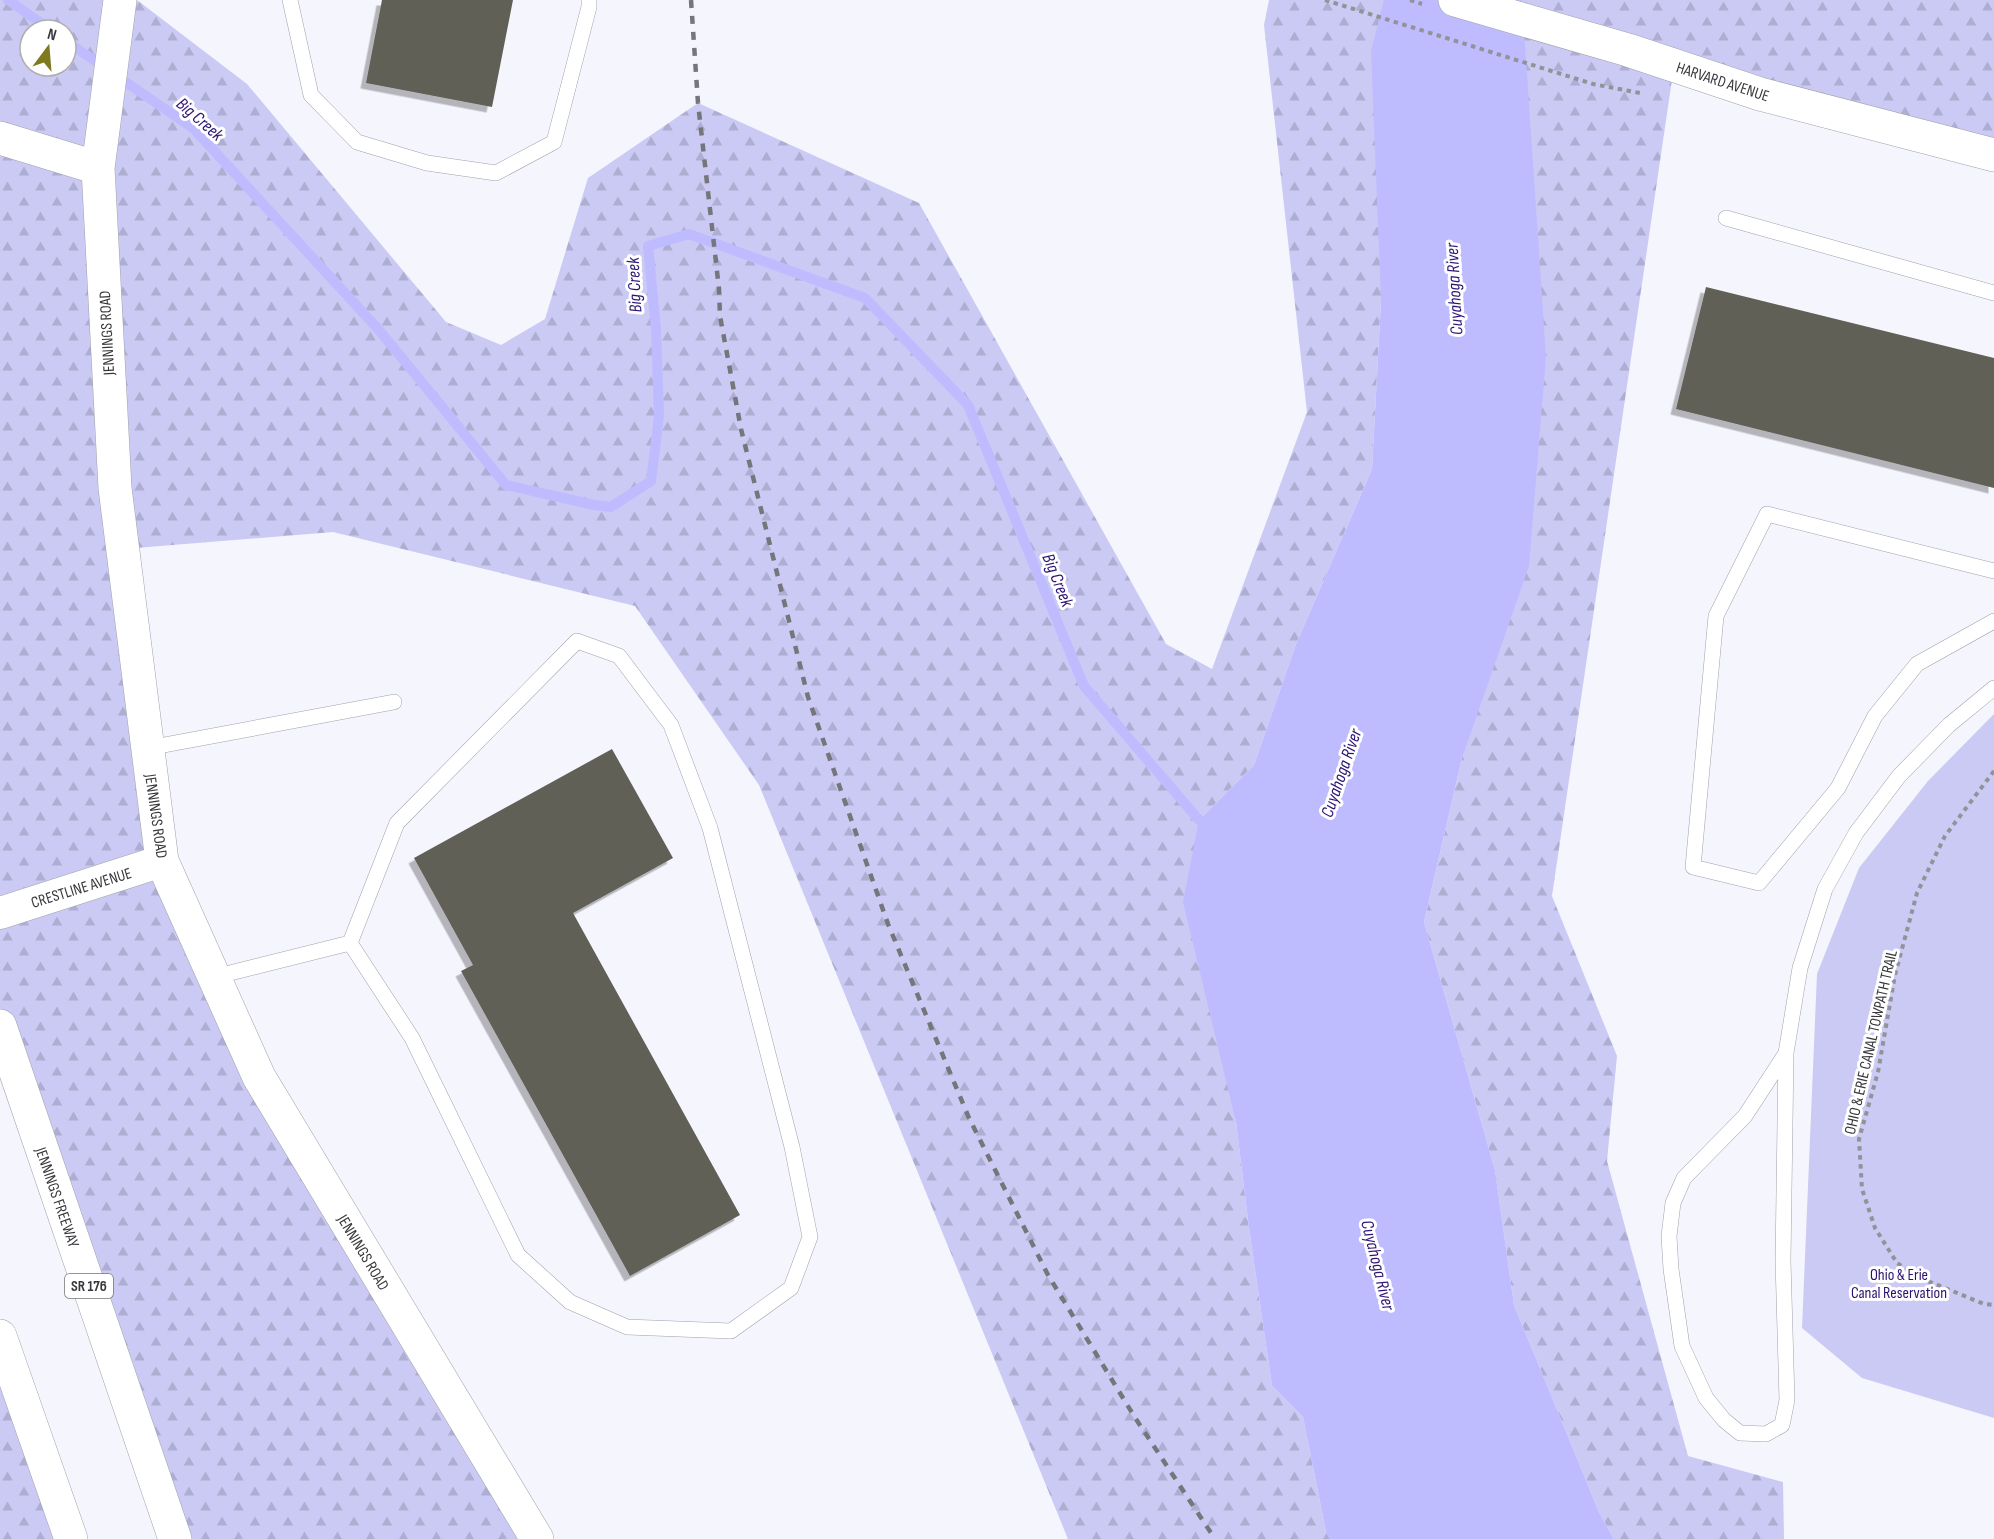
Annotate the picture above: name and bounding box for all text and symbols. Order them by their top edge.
north arrow [18,18,78,78]
text: N [45,25,58,45]
street label: HARVARD AVENUE [1674,58,1771,106]
water label: Big Creek [172,93,228,146]
water label: Cuyahoga River [1442,241,1467,336]
water label: Big Creek [622,256,646,313]
street label: JENNINGS ROAD [96,290,119,377]
water label: Big Creek [1037,551,1078,611]
water label: Cuyahoga River [1317,725,1367,820]
street label: JENNINGS ROAD [140,772,171,860]
street label: CRESTLINE AVENUE [29,864,134,913]
street label: OHIO & ERIE CANAL TOWPATH TRAIL [1841,948,1902,1136]
street label: JENNINGS FREEWAY [30,1144,83,1250]
street label: JENNINGS ROAD [332,1211,393,1294]
water label: Cuyahoga River [1356,1218,1399,1313]
park label: Ohio & Erie Canal Reservation [1851,1266,1947,1303]
road number: SR 176 [65,1274,113,1298]

